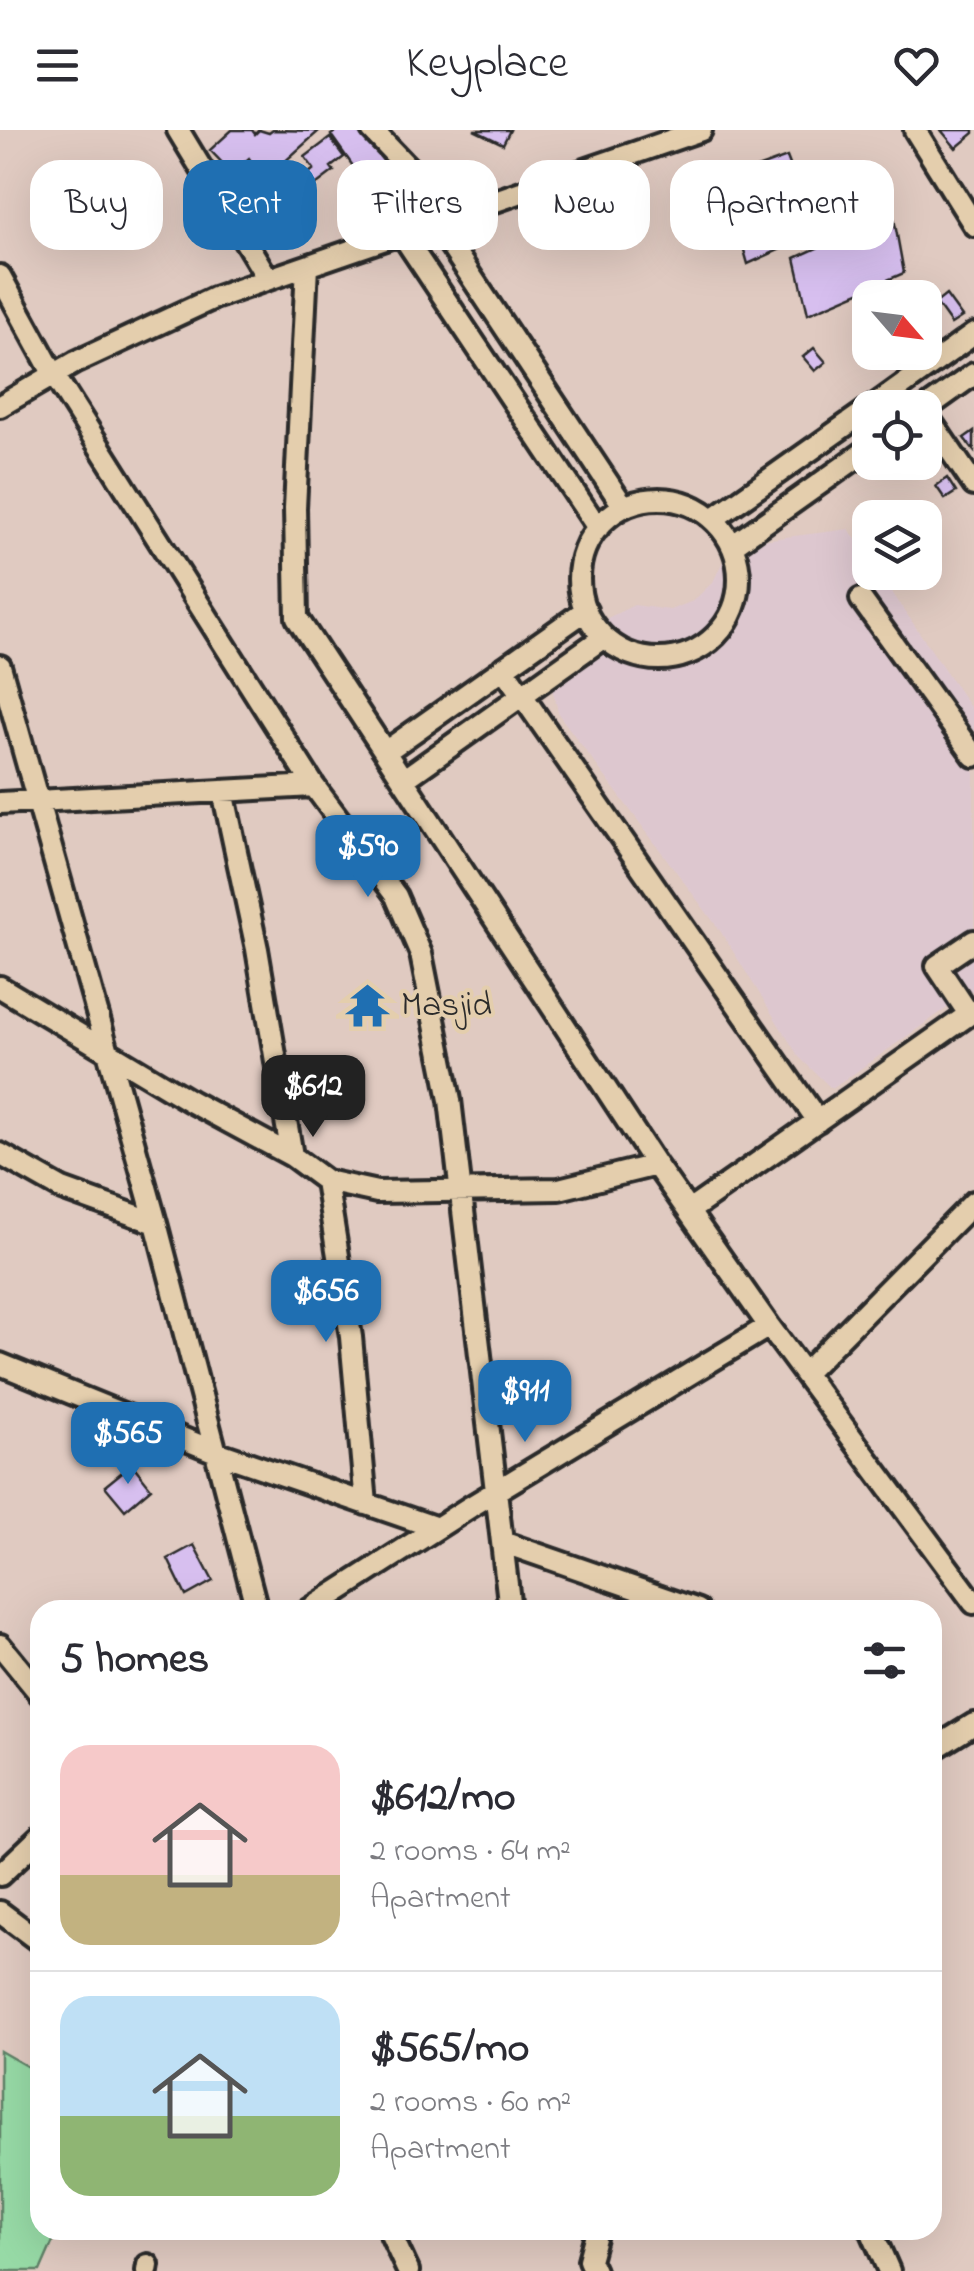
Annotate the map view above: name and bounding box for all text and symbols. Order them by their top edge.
text: Keyplace [406,32,568,98]
icon: menu [30,38,85,93]
icon: heart [889,38,944,93]
chip: Buy [30,160,163,250]
chip: Rent [183,160,317,250]
chip: Filters [337,160,498,250]
chip: New [518,160,650,250]
chip: Apartment [670,160,894,250]
north arrow [852,280,942,370]
map controls [852,280,942,590]
button: locate [852,390,942,480]
button: layers [852,500,942,590]
pin: $590 [309,815,427,900]
text: $590 [337,824,399,871]
place label: Masjid [401,981,492,1032]
temple icon: Masjid [344,982,392,1030]
pin: $612 [254,1055,372,1140]
text: $612 [283,1064,343,1111]
pin: $656 [267,1260,385,1345]
text: $656 [293,1269,359,1316]
pin: $911 [466,1360,584,1445]
text: $911 [500,1369,550,1416]
pin: $565 [69,1402,187,1487]
text: $565 [93,1411,163,1458]
text: 5 homes [60,1630,209,1691]
icon: filters [857,1633,912,1688]
text: $612/mo [370,1768,516,1829]
icon: home [140,1785,260,1905]
text: 2 rooms · 64 m² [370,1829,571,1876]
text: Apartment [370,1876,511,1923]
text: $565/mo [370,2019,529,2080]
icon: home [140,2036,260,2156]
text: 2 rooms · 60 m² [370,2080,571,2127]
text: Apartment [370,2127,511,2174]

